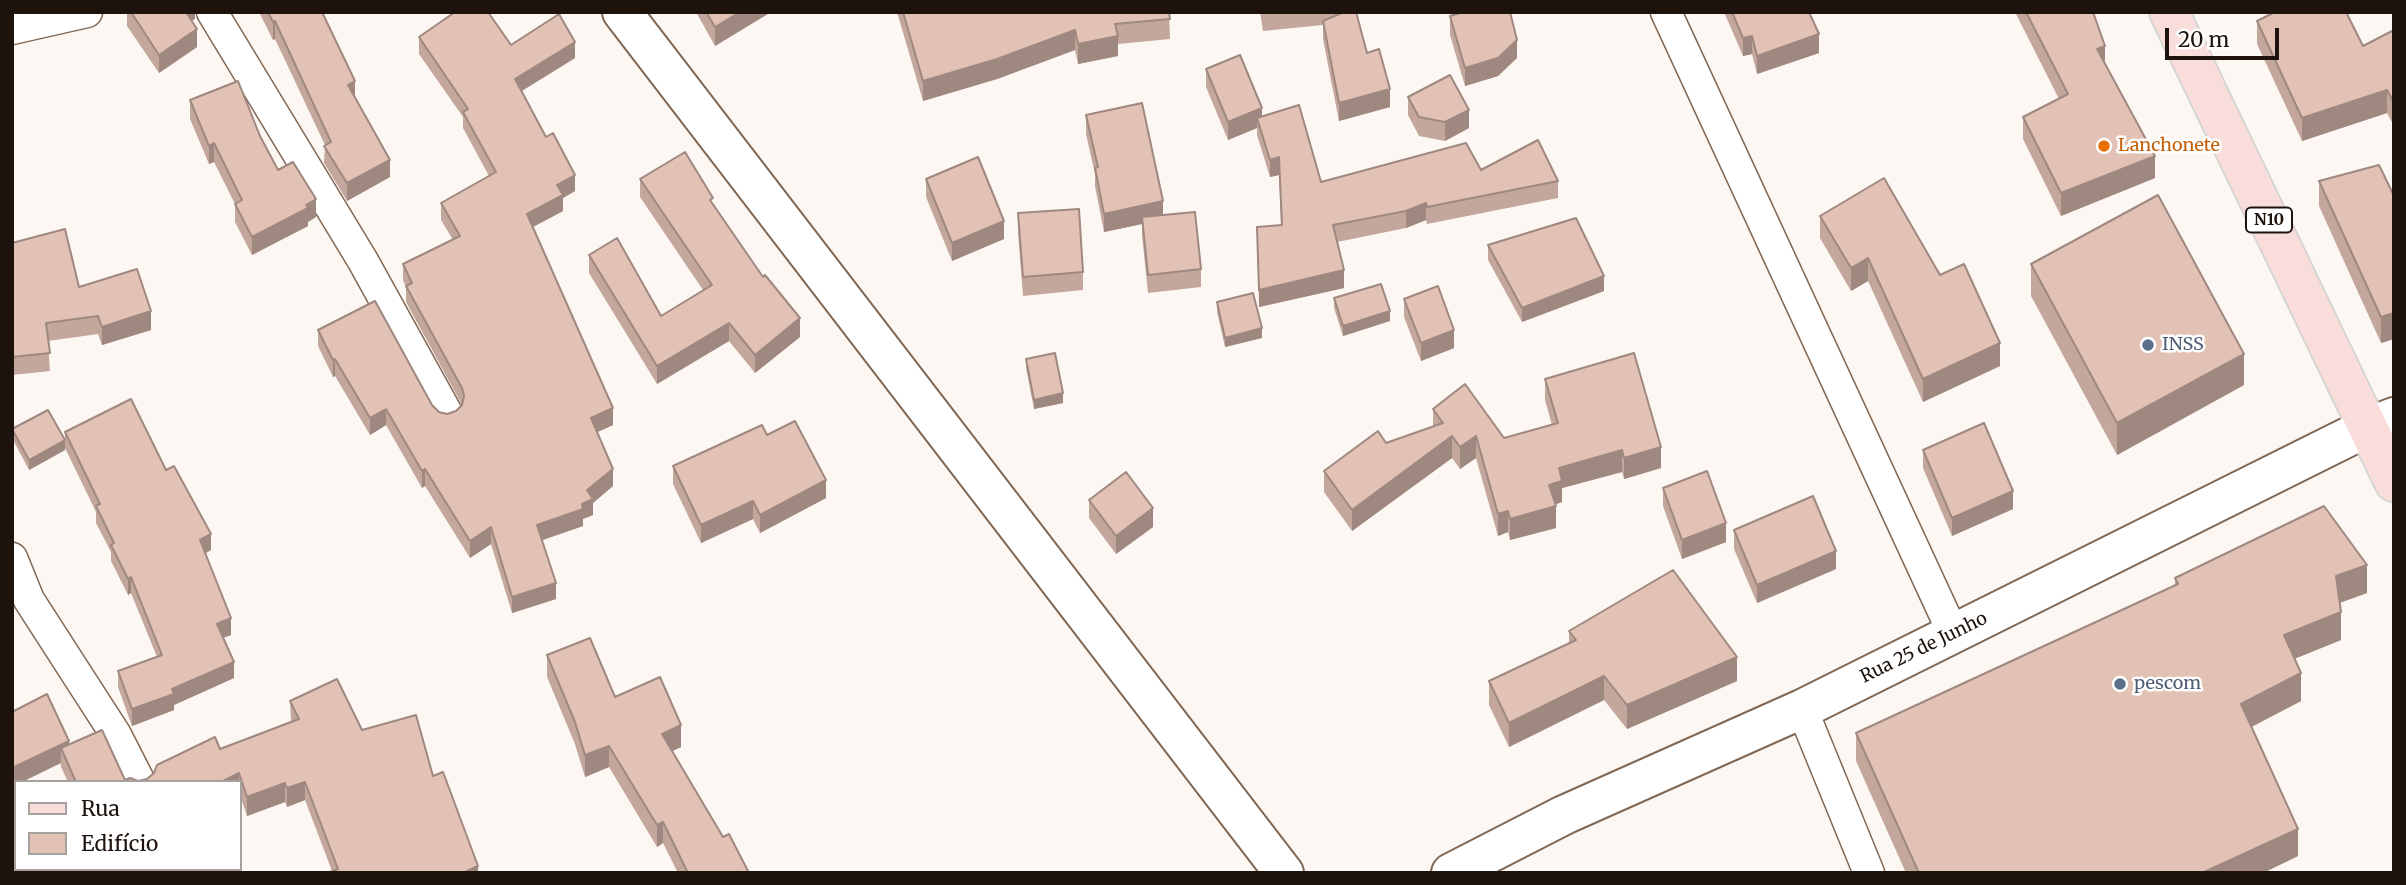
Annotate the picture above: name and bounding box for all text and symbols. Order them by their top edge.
scale bar [2168,14,2282,58]
text: 20 m [2178,26,2229,53]
place label: Lanchonete [2118,135,2220,157]
marker: Lanchonete [2096,138,2112,154]
road number: N10 [2246,208,2292,232]
place label: INSS [2162,334,2204,356]
marker: INSS [2140,337,2156,353]
street label: Rua 25 de Junho [1857,608,1991,688]
place label: pescom [2134,673,2201,695]
marker: pescom [2112,676,2128,692]
legend [14,780,242,871]
text: Rua [81,795,120,822]
text: Edifício [81,830,158,857]

